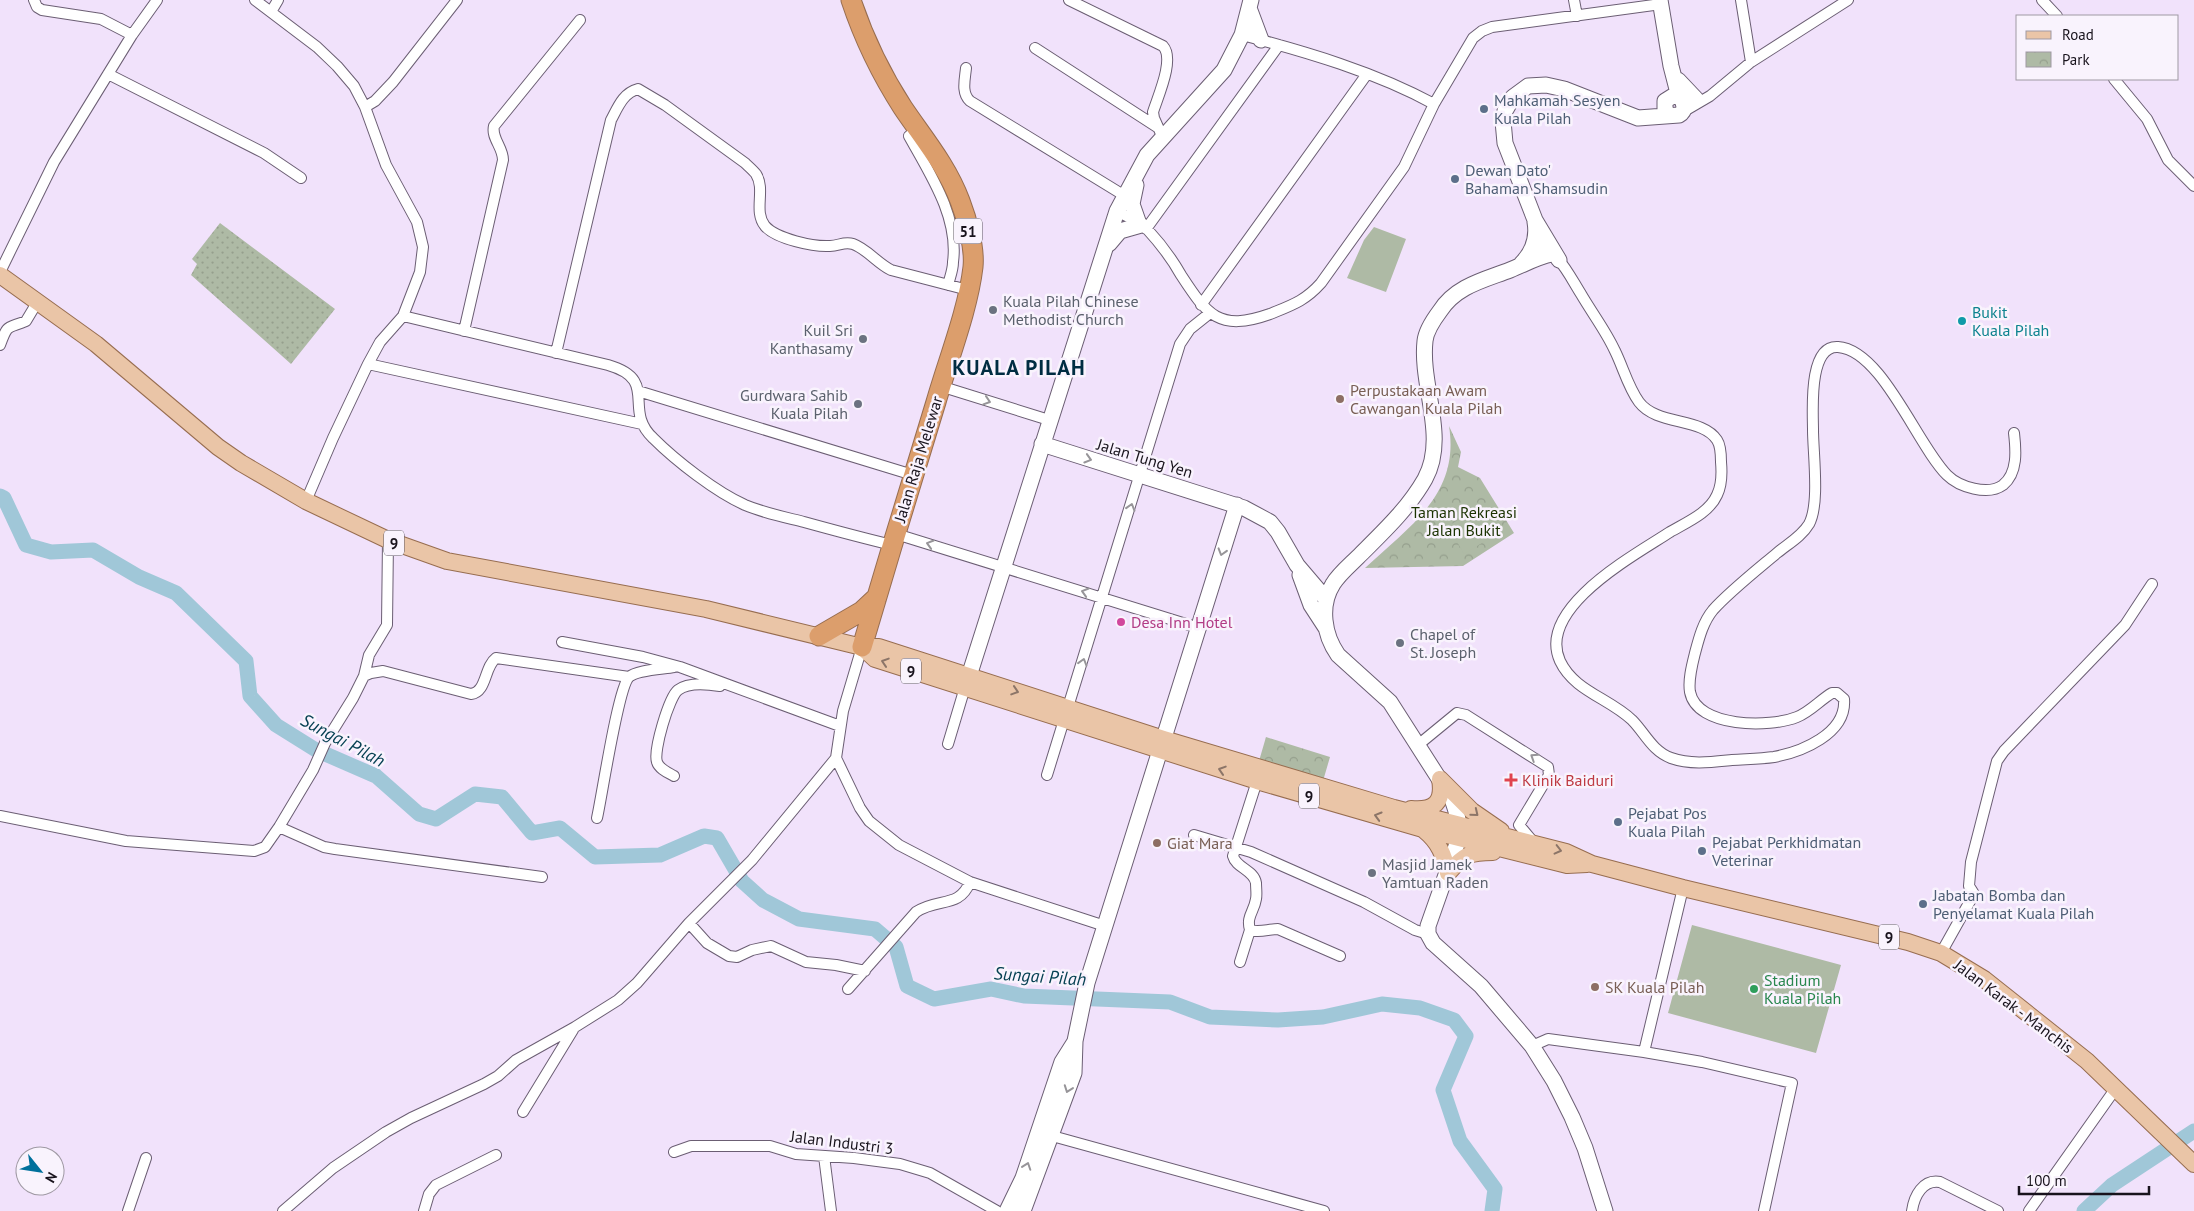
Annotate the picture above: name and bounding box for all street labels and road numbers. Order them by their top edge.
road number: 51 [954,218,982,244]
street label: Jalan Raja Melewar [889,393,947,525]
street label: Jalan Tung Yen [1094,434,1195,482]
road number: 9 [384,530,404,556]
road number: 9 [901,658,921,684]
road number: 9 [1299,784,1319,808]
road number: 9 [1879,924,1899,950]
street label: Jalan Karak - Manchis [1950,954,2078,1058]
street label: Jalan Industri 3 [788,1126,895,1158]

